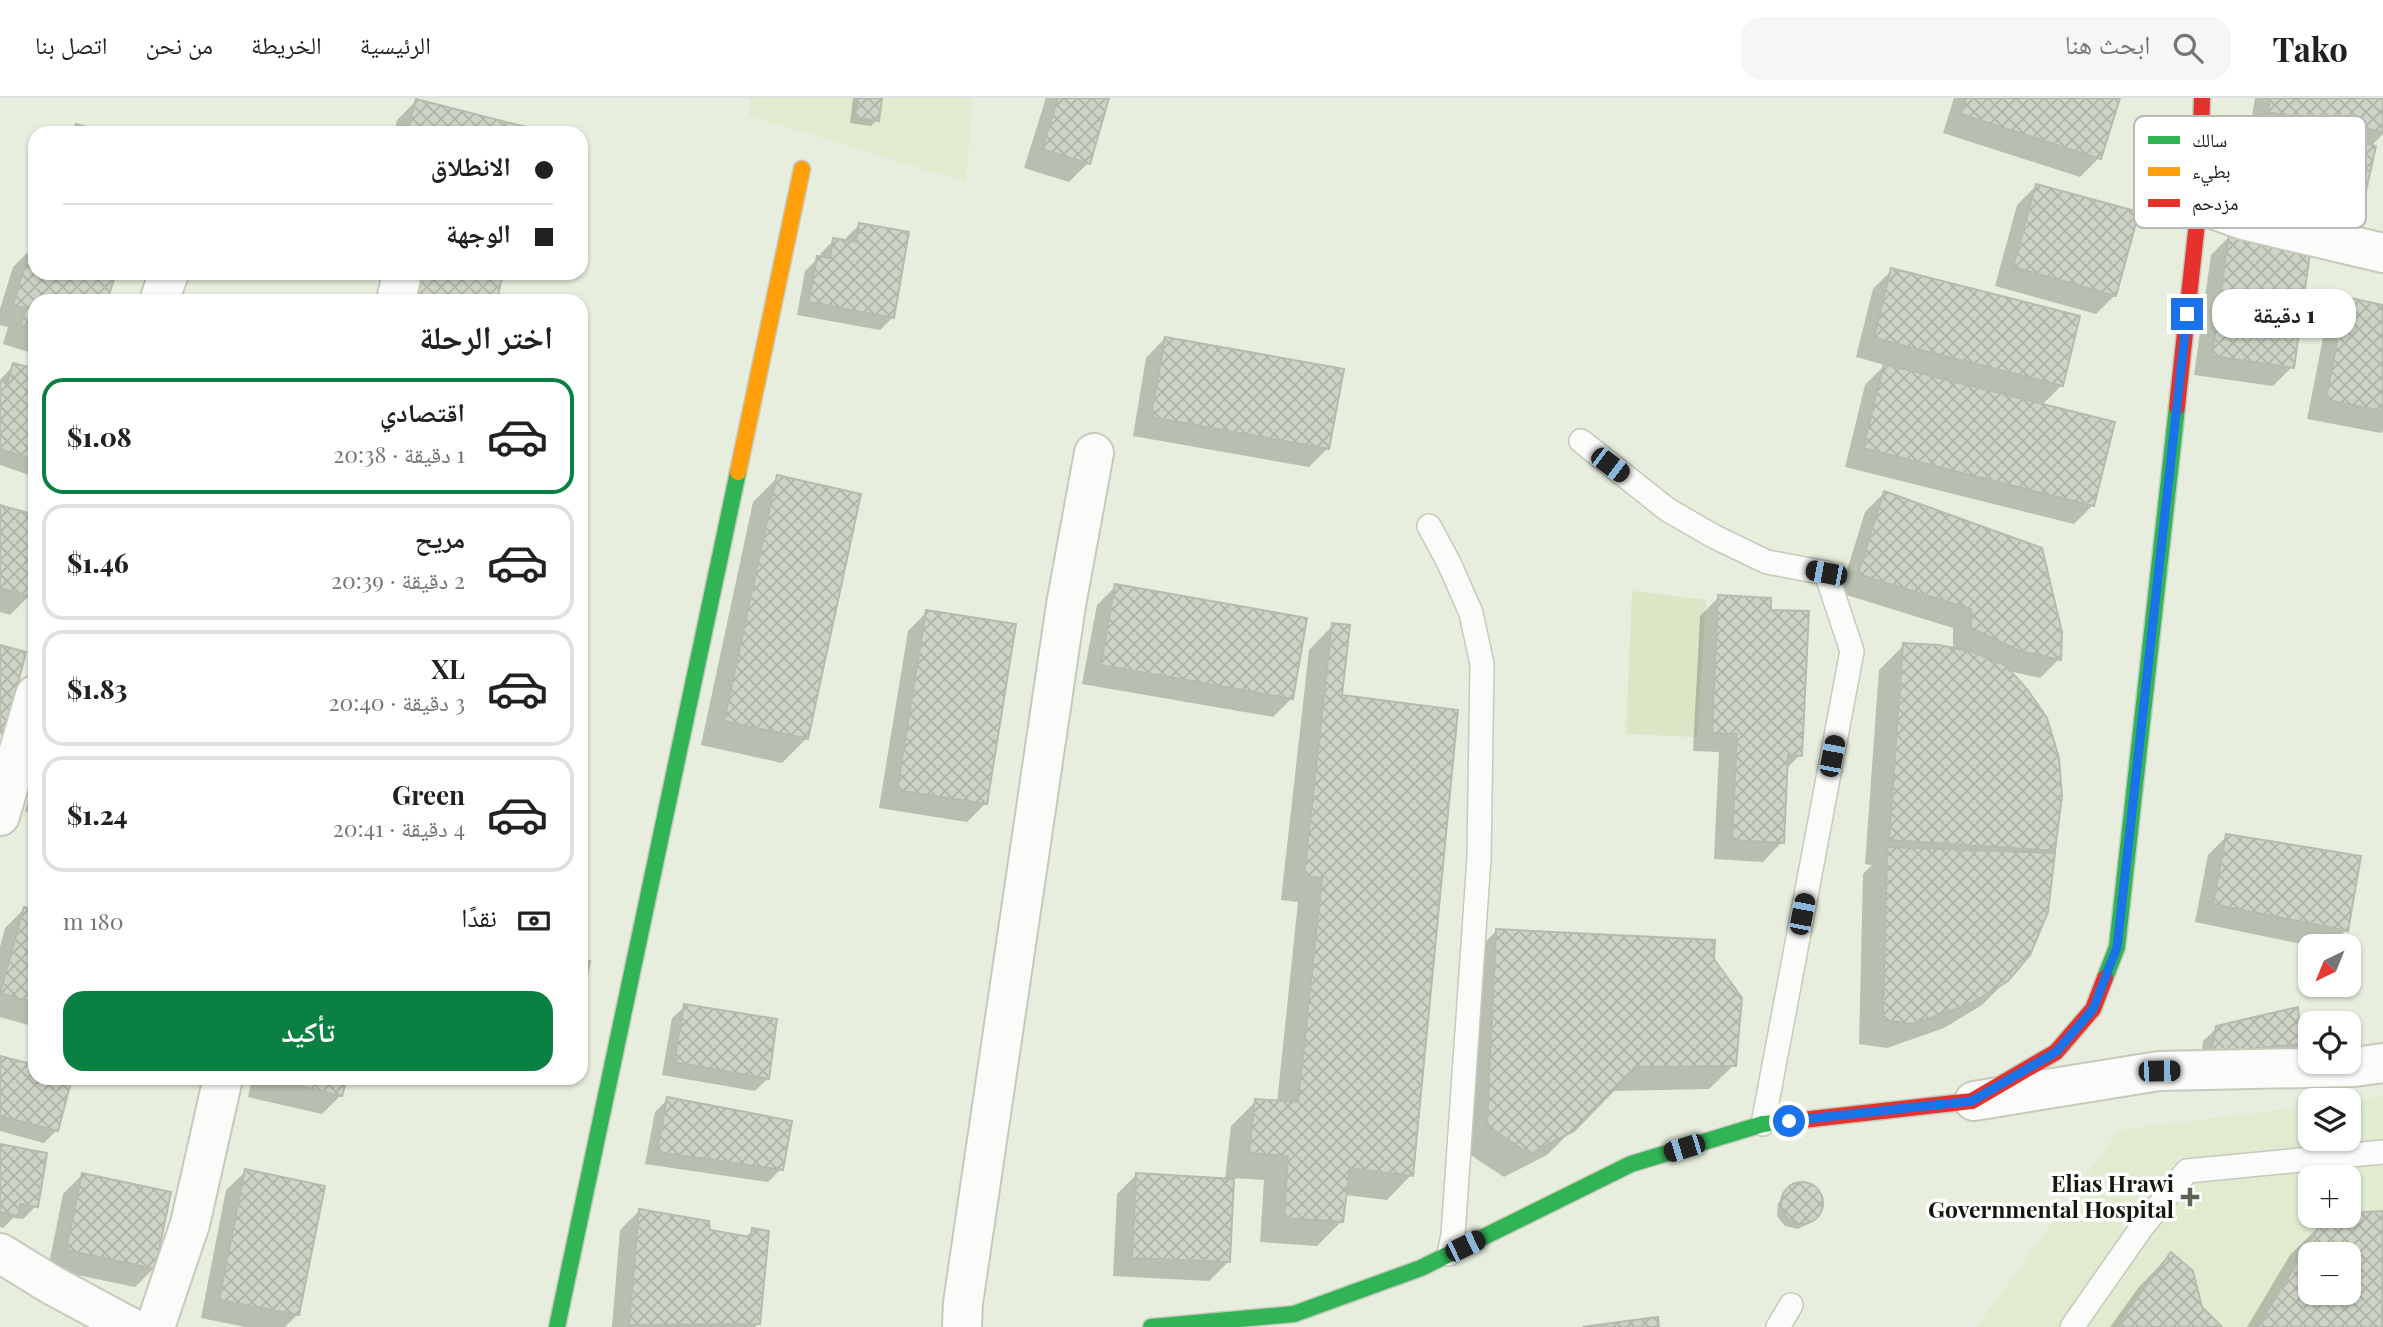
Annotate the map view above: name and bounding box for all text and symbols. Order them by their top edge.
search box [1741,17,2231,80]
text: ابحث هنا [2065,26,2151,61]
text: Tako [2273,26,2348,70]
text: اتصل بنا [35,28,107,60]
text: من نحن [145,28,213,60]
text: الخريطة [251,28,322,60]
text: الرئيسية [360,28,431,60]
icon: search [2169,29,2207,67]
legend [2134,116,2366,228]
text: سالك [2192,126,2227,152]
text: الانطلاق [431,148,511,183]
text: بطيء [2192,157,2231,187]
text: مزدحم [2192,189,2238,216]
text: الوجهة [446,215,511,250]
callout: 1 دقيقة [2212,290,2355,339]
route end [2171,298,2203,330]
text: 1 دقيقة [2253,298,2315,329]
text: اختر الرحلة [419,314,553,357]
text: اقتصادي [380,394,465,429]
icon: car [486,405,549,468]
text: $1.08 [67,419,132,454]
text: 1 دقيقة · 20:38 [333,438,465,469]
car [1587,444,1634,486]
text: مريح [415,520,465,555]
icon: car [486,531,549,594]
text: $1.46 [67,545,129,580]
car [1804,559,1849,587]
text: 2 دقيقة · 20:39 [331,564,465,595]
text: XL [431,651,465,686]
icon: car [486,657,549,720]
text: $1.83 [67,671,127,706]
text: 3 دقيقة · 20:40 [329,686,465,717]
car [1818,733,1847,779]
text: Green [392,777,465,812]
icon: car [486,783,549,846]
text: $1.24 [67,797,128,832]
text: 4 دقيقة · 20:41 [333,812,465,843]
car [1788,891,1817,937]
text: نقدًا [461,899,497,934]
icon: cash [515,902,553,940]
text: 180 m [63,905,123,936]
north arrow [2298,934,2361,998]
map controls [2298,934,2361,1305]
button: تأكيد [63,991,553,1071]
button: locate [2298,1011,2361,1074]
car [2138,1060,2181,1082]
button: layers [2298,1088,2361,1151]
route start [1773,1105,1805,1137]
car [1661,1132,1708,1164]
button: + [2298,1165,2361,1228]
place label: Elias Hrawi Governmental Hospital [1928,1167,2174,1224]
marker: Elias Hrawi Governmental Hospital [2180,1187,2200,1207]
car [1442,1227,1489,1265]
button: − [2298,1242,2361,1305]

